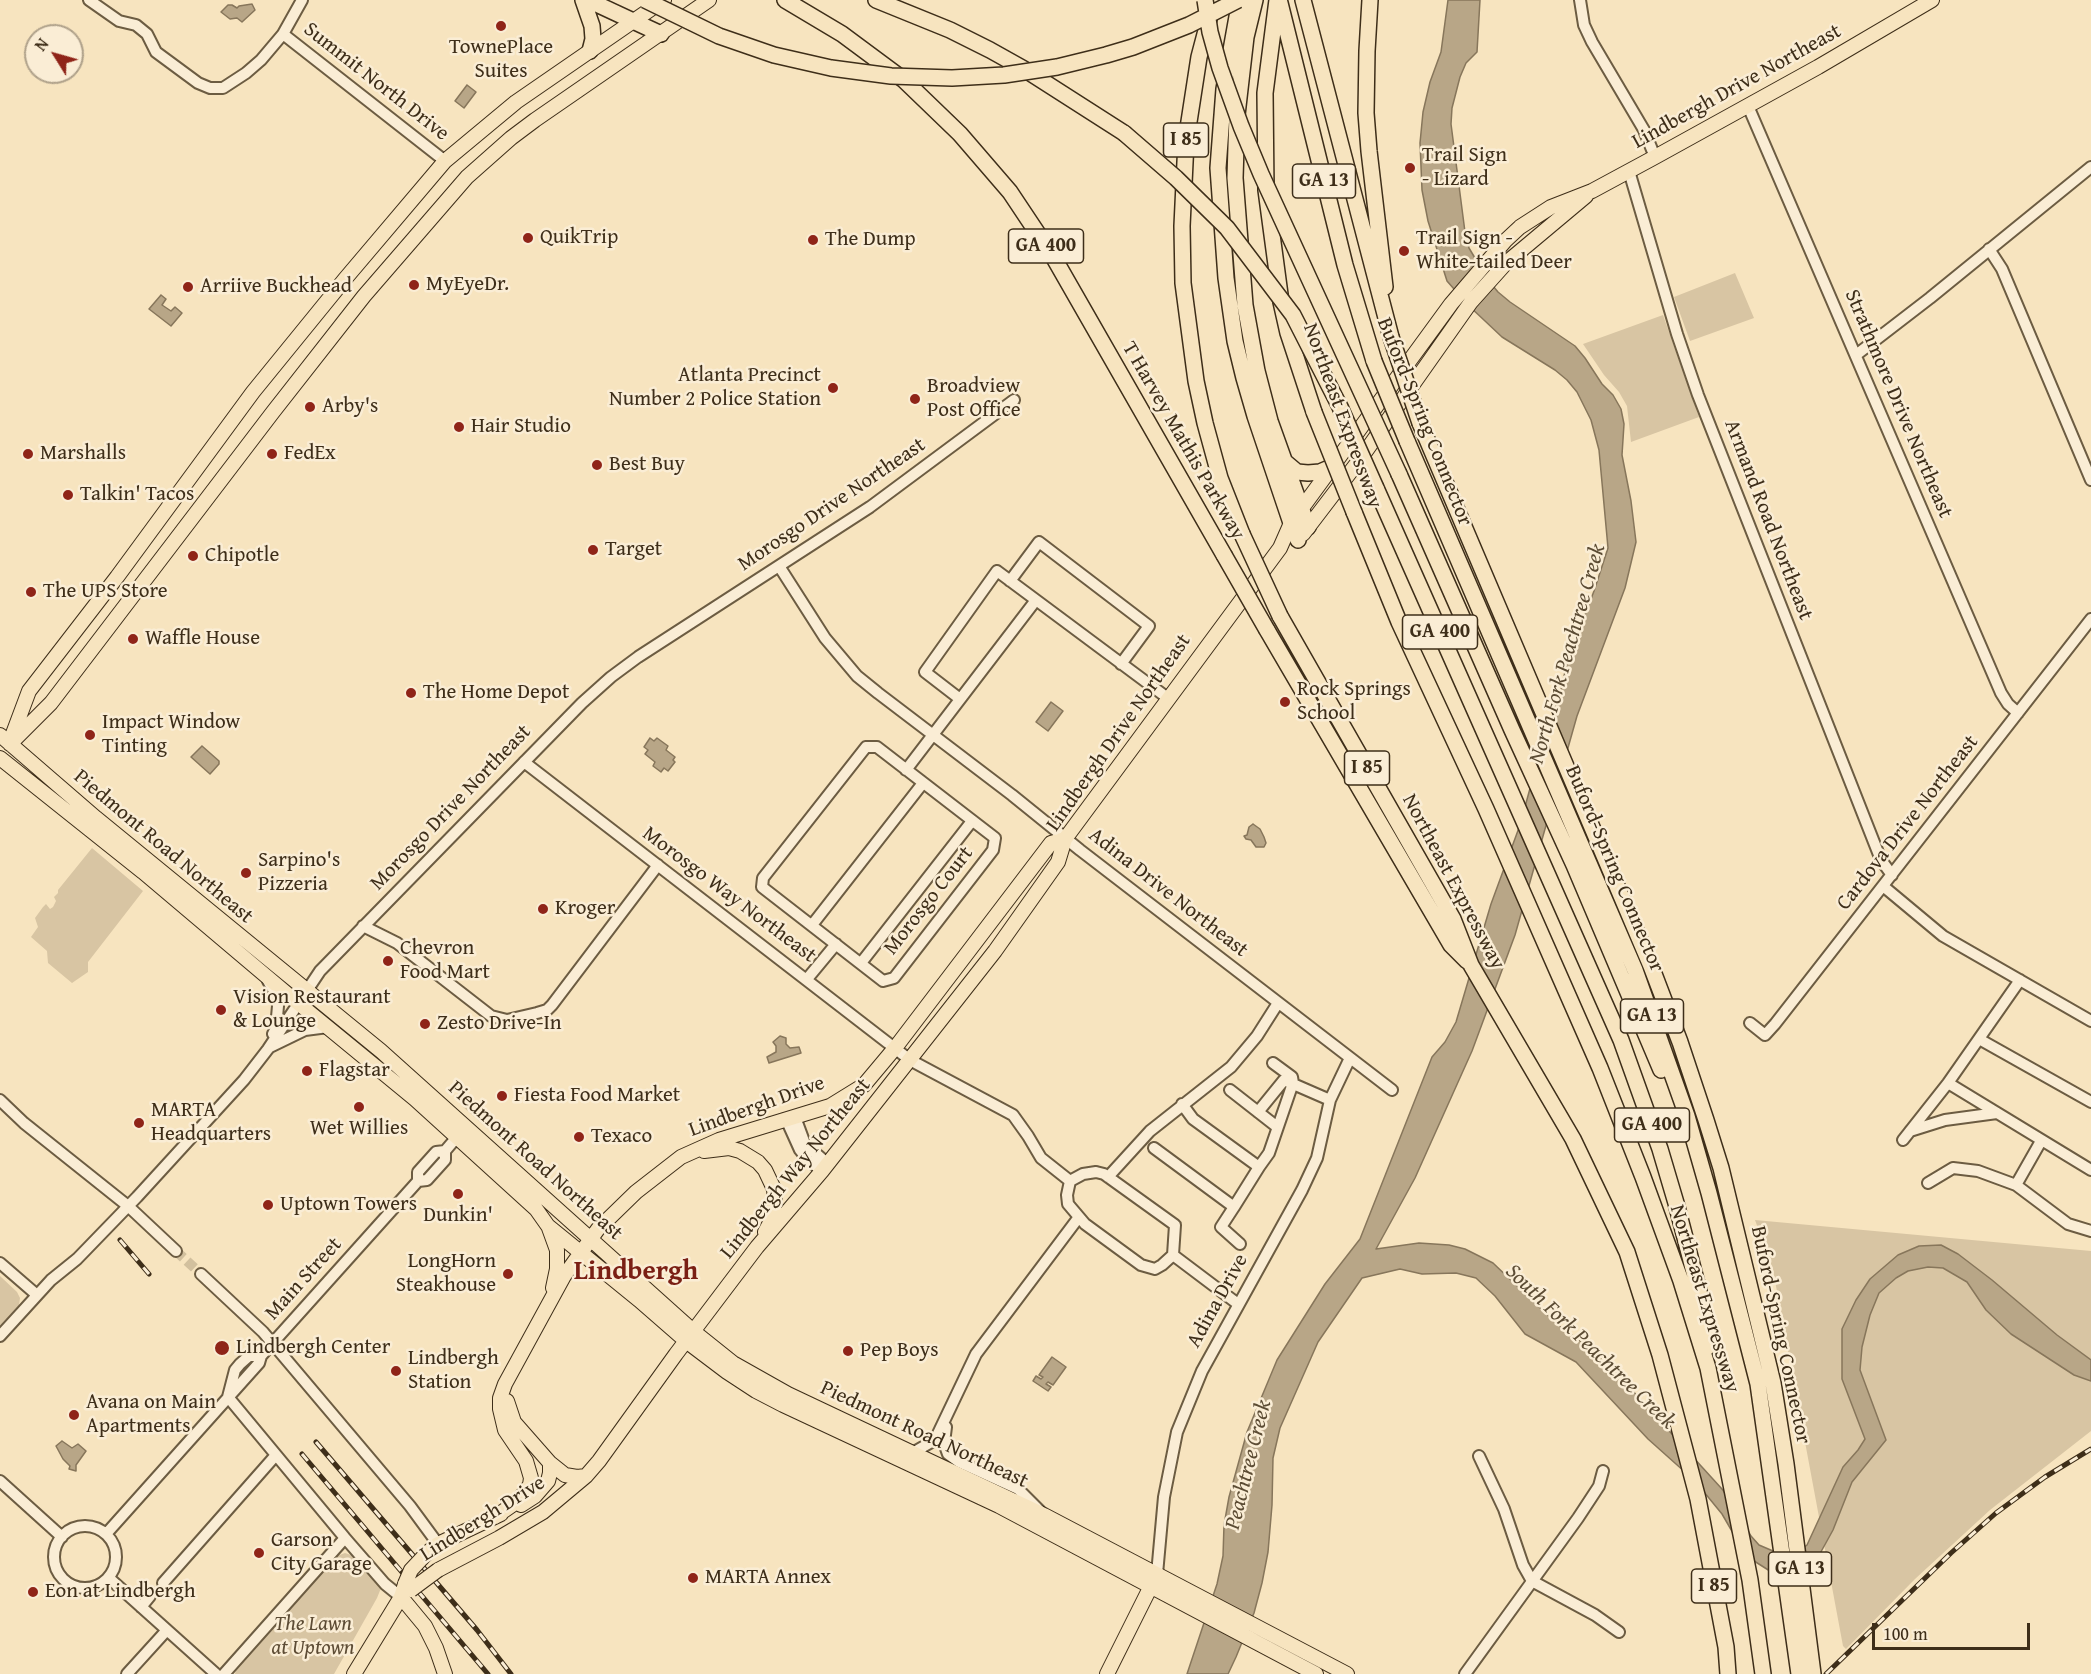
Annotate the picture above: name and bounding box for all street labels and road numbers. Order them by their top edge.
street label: Summit North Drive [298,17,454,147]
street label: Lindbergh Drive Northeast [1628,19,1846,155]
road number: I 85 [1164,123,1208,157]
road number: GA 13 [1292,164,1356,198]
road number: GA 400 [1008,229,1084,263]
street label: Strathmore Drive Northeast [1838,286,1958,522]
street label: Buford-Spring Connector [1371,314,1477,530]
street label: Northeast Expressway [1297,320,1387,512]
street label: T Harvey Mathis Parkway [1116,337,1250,545]
street label: Armand Road Northeast [1718,416,1818,624]
street label: Morosgo Drive Northeast [733,433,931,577]
road number: GA 400 [1402,615,1478,649]
street label: Lindbergh Drive Northeast [1041,630,1197,836]
street label: Morosgo Drive Northeast [365,720,537,896]
street label: Cardova Drive Northeast [1832,730,1984,916]
road number: I 85 [1344,751,1390,785]
street label: Buford-Spring Connector [1559,762,1669,976]
street label: Piedmont Road Northeast [68,765,258,929]
street label: Northeast Expressway [1396,790,1510,974]
street label: Morosgo Way Northeast [637,821,821,969]
street label: Adina Drive Northeast [1083,823,1253,963]
street label: Morosgo Court [879,842,979,960]
road number: GA 13 [1620,999,1684,1033]
street label: Lindbergh Drive [686,1071,828,1143]
street label: Lindbergh Way Northeast [715,1074,877,1264]
street label: Piedmont Road Northeast [442,1076,628,1246]
road number: GA 400 [1614,1108,1690,1142]
street label: Northeast Expressway [1663,1202,1745,1396]
street label: Buford-Spring Connector [1745,1224,1815,1446]
street label: Main Street [260,1232,348,1326]
street label: Adina Drive [1182,1250,1254,1352]
street label: Piedmont Road Northeast [816,1376,1032,1494]
street label: Lindbergh Drive [416,1471,550,1567]
road number: GA 13 [1768,1552,1832,1586]
road number: I 85 [1692,1569,1736,1603]

